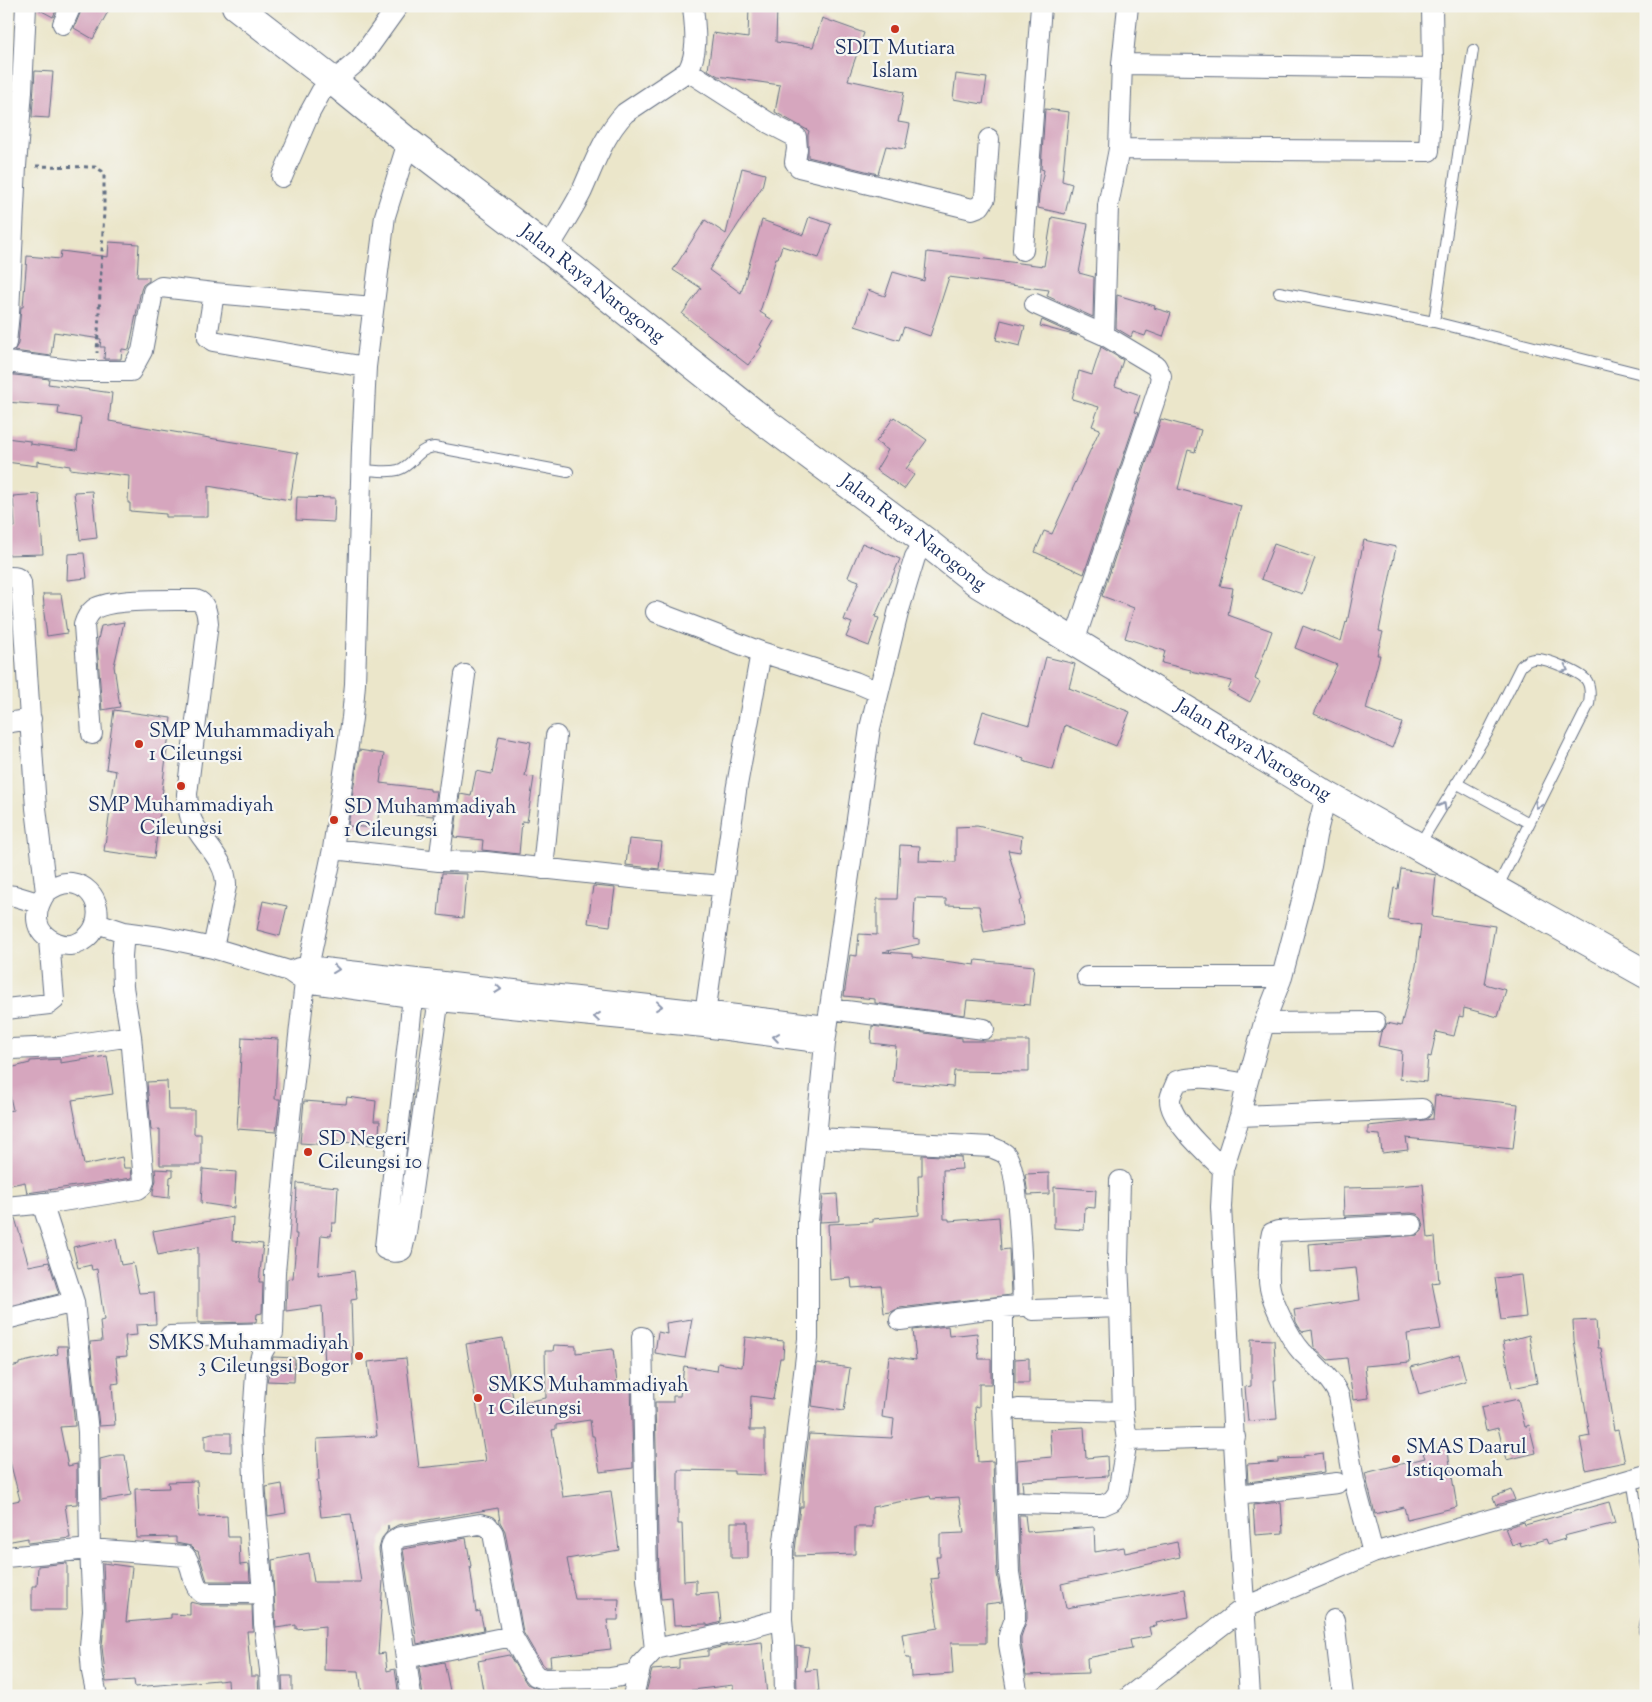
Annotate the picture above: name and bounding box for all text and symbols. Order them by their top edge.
marker: SDIT Mutiara Islam [889,23,901,35]
place label: SDIT Mutiara Islam [835,35,955,87]
street label: Jalan Raya Narogong [513,217,671,351]
street label: Jalan Raya Narogong [833,467,992,599]
one-way arrow [1560,663,1569,673]
street label: Jalan Raya Narogong [1168,691,1337,809]
place label: SMP Muhammadiyah 1 Cileungsi [149,718,335,770]
marker: SMP Muhammadiyah 1 Cileungsi [133,738,145,750]
marker: SMP Muhammadiyah Cileungsi [175,780,187,792]
place label: SMP Muhammadiyah Cileungsi [88,792,274,844]
place label: SD Muhammadiyah 1 Cileungsi [344,794,517,846]
one-way arrow [1534,800,1544,809]
one-way arrow [1436,802,1446,811]
marker: SD Muhammadiyah 1 Cileungsi [328,814,340,826]
one-way arrow [333,963,341,974]
one-way arrow [494,983,502,994]
one-way arrow [656,1000,664,1011]
one-way arrow [593,1011,601,1022]
one-way arrow [772,1032,780,1043]
place label: SD Negeri Cileungsi 10 [318,1126,422,1178]
marker: SD Negeri Cileungsi 10 [302,1146,314,1158]
place label: SMKS Muhammadiyah 3 Cileungsi Bogor [148,1330,349,1382]
marker: SMKS Muhammadiyah 3 Cileungsi Bogor [353,1350,365,1362]
place label: SMKS Muhammadiyah 1 Cileungsi [488,1372,689,1424]
marker: SMKS Muhammadiyah 1 Cileungsi [472,1392,484,1404]
place label: SMAS Daarul Istiqoomah [1406,1434,1527,1486]
marker: SMAS Daarul Istiqoomah [1390,1453,1402,1465]

